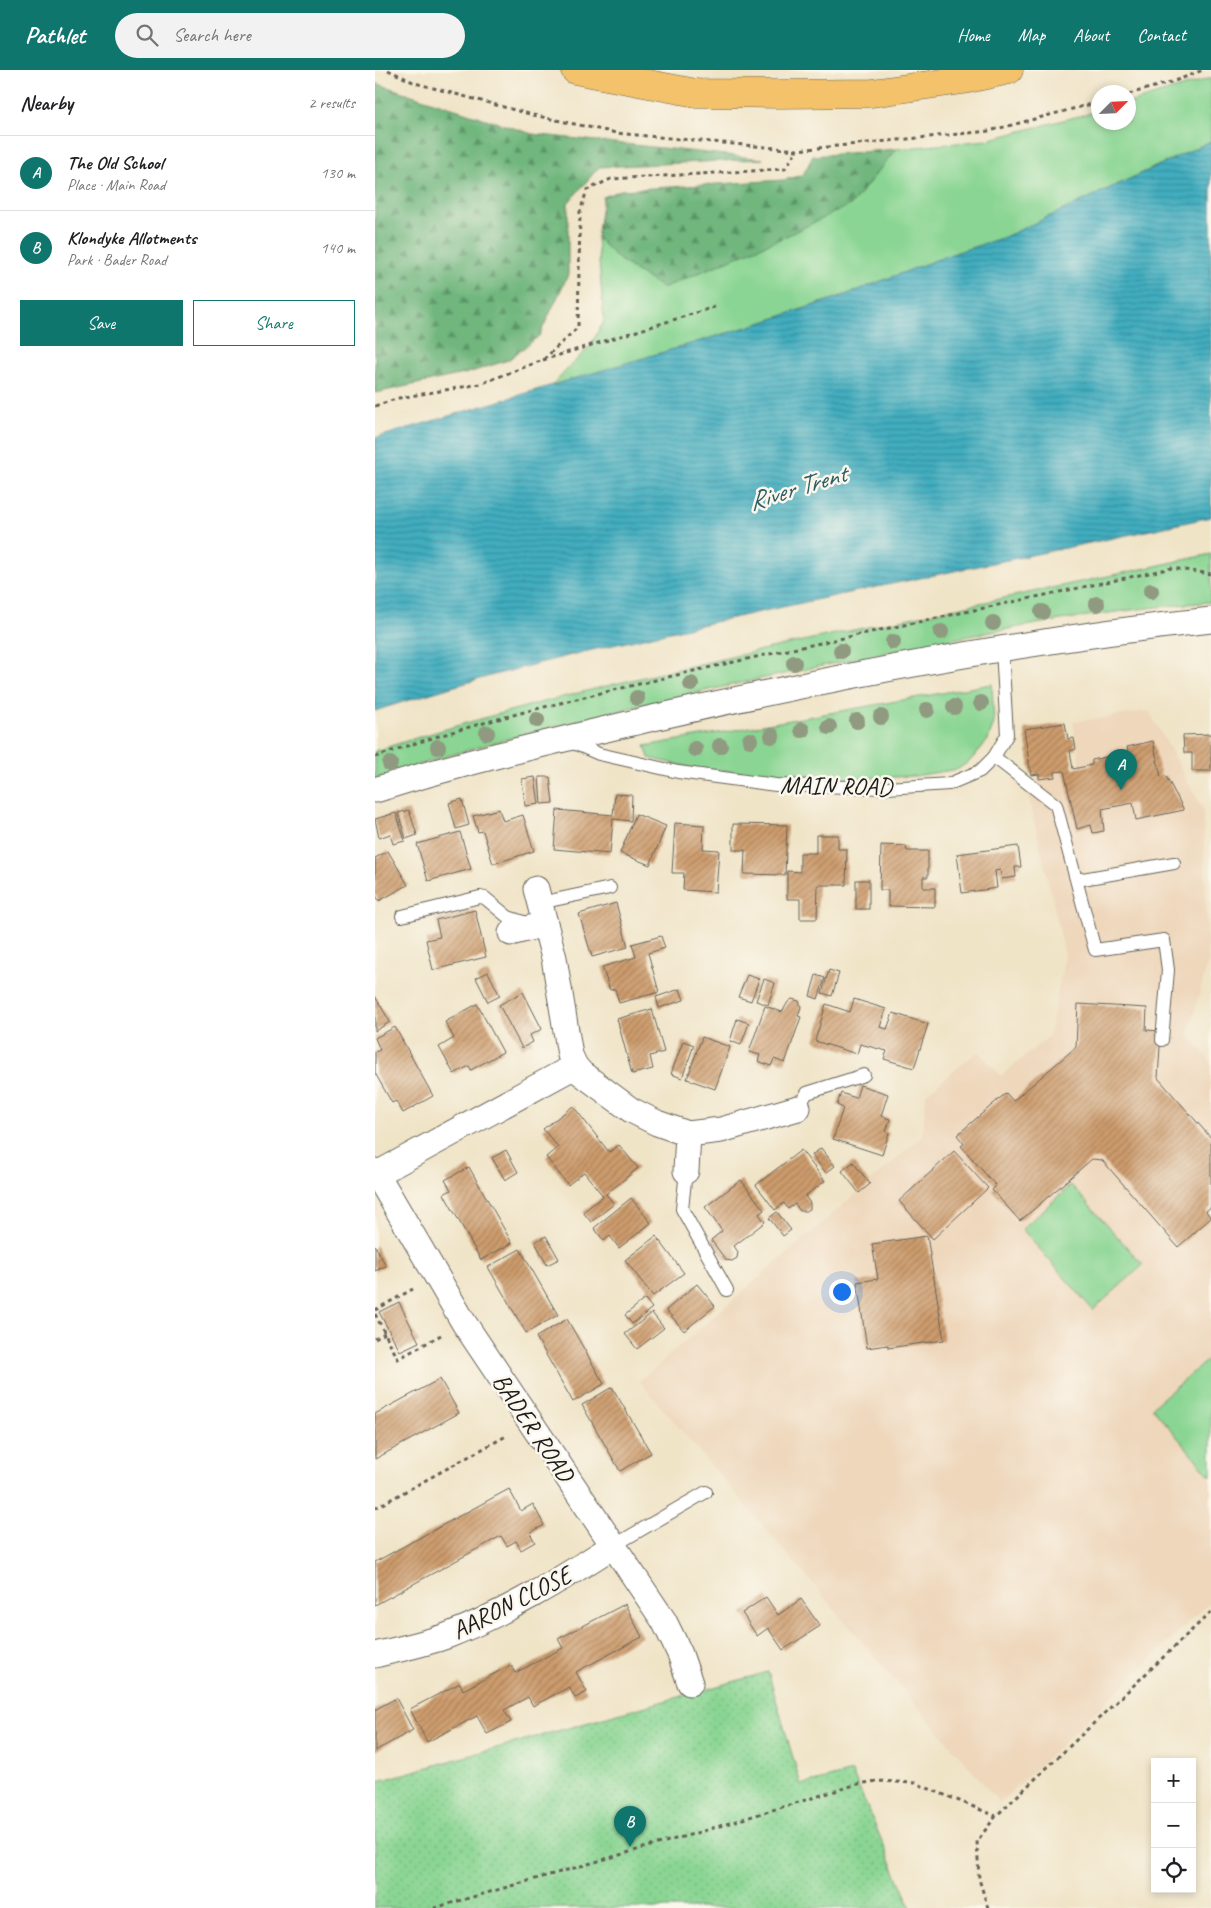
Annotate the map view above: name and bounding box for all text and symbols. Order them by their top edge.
search box [115,13,465,58]
text: Pathlet [25,20,85,50]
icon: search [133,21,161,49]
text: Search here [173,23,251,47]
text: Home [957,24,990,46]
text: Map [1018,24,1045,46]
text: About [1073,24,1109,46]
text: Contact [1137,24,1186,46]
north arrow [1091,85,1136,130]
text: Nearby [20,90,73,116]
text: 2 results [308,93,355,113]
text: The Old School [67,151,163,175]
text: A [32,163,40,183]
text: 130 m [321,163,355,183]
text: Place · Main Road [67,175,165,195]
text: Klondyke Allotments [67,226,196,250]
text: B [32,238,40,258]
text: 140 m [321,238,355,258]
text: Park · Bader Road [67,250,166,270]
button: Save [20,300,183,346]
button: Share [193,300,355,346]
water label: River Trent [745,456,855,518]
pin: A [1105,749,1137,790]
street label: MAIN ROAD [780,769,895,803]
your location [829,1279,855,1305]
street label: BADER ROAD [485,1367,582,1489]
street label: AARON CLOSE [446,1558,580,1647]
map controls [1151,1758,1196,1893]
button: + [1151,1758,1196,1803]
button: − [1151,1803,1196,1848]
pin: B [614,1806,646,1847]
button: locate [1151,1848,1196,1893]

